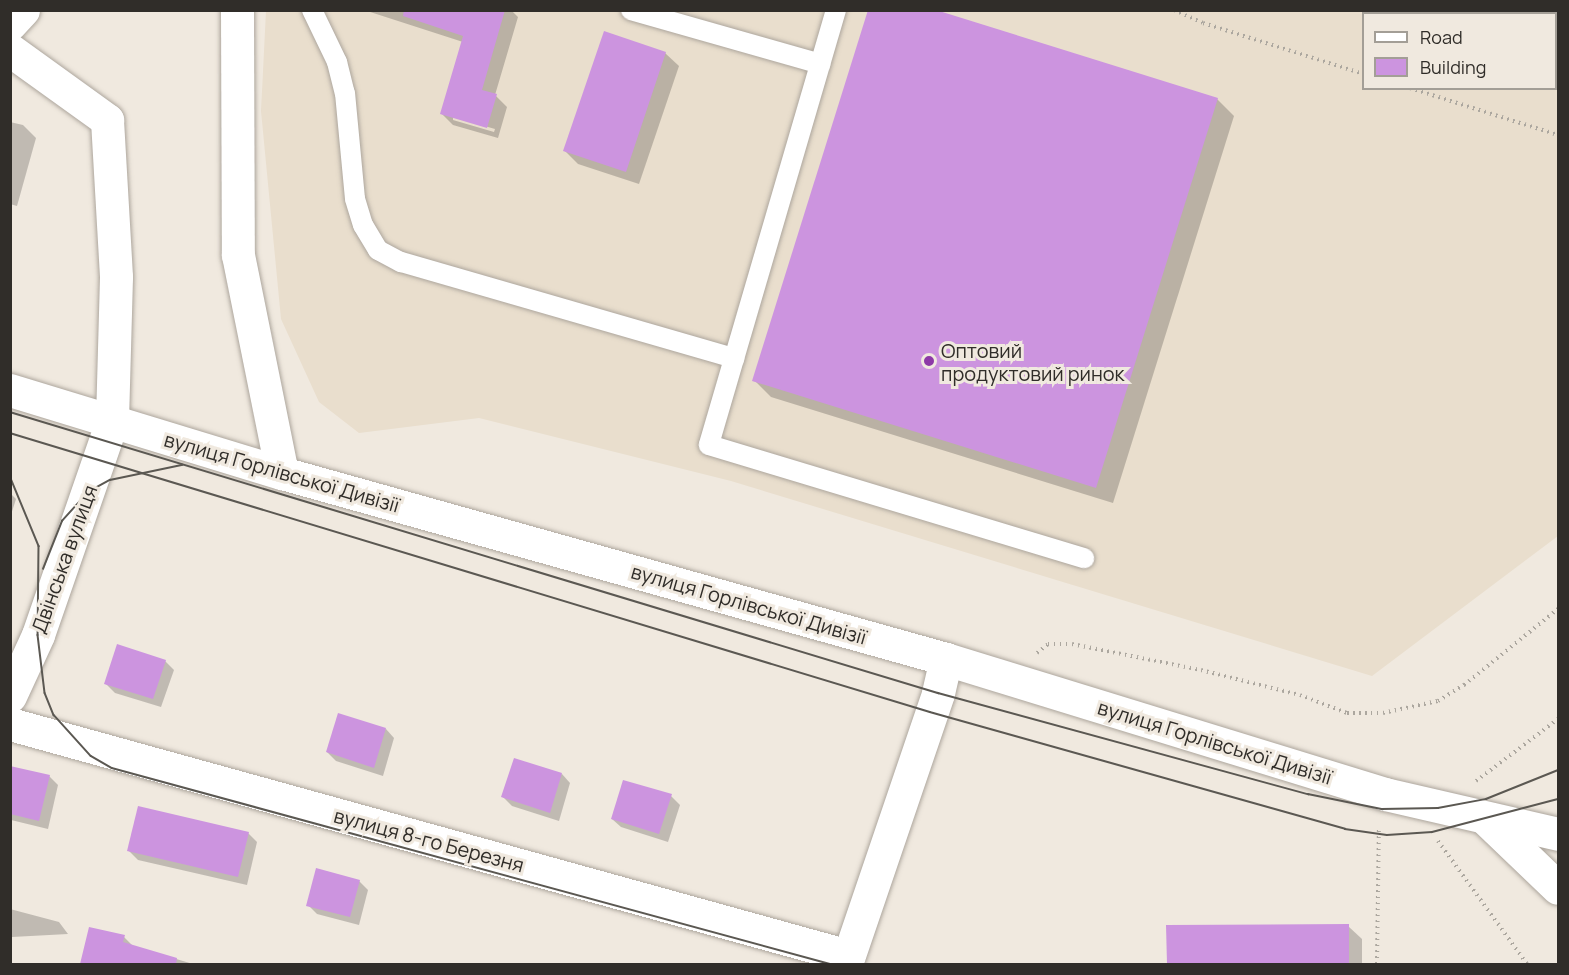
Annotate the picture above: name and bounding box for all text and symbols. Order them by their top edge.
legend [1362,12,1557,90]
text: Road [1420,25,1463,49]
text: Building [1420,55,1486,79]
place label: Оптовий продуктовий ринок [941,338,1125,385]
marker: Оптовий продуктовий ринок [922,354,936,368]
street label: вулиця Горлівської Дивізії [162,427,402,517]
street label: Двінська вулиця [26,482,102,636]
street label: вулиця Горлівської Дивізії [629,559,869,649]
street label: вулиця Горлівської Дивізії [1095,695,1335,789]
street label: вулиця 8-го Березня [331,803,527,877]

